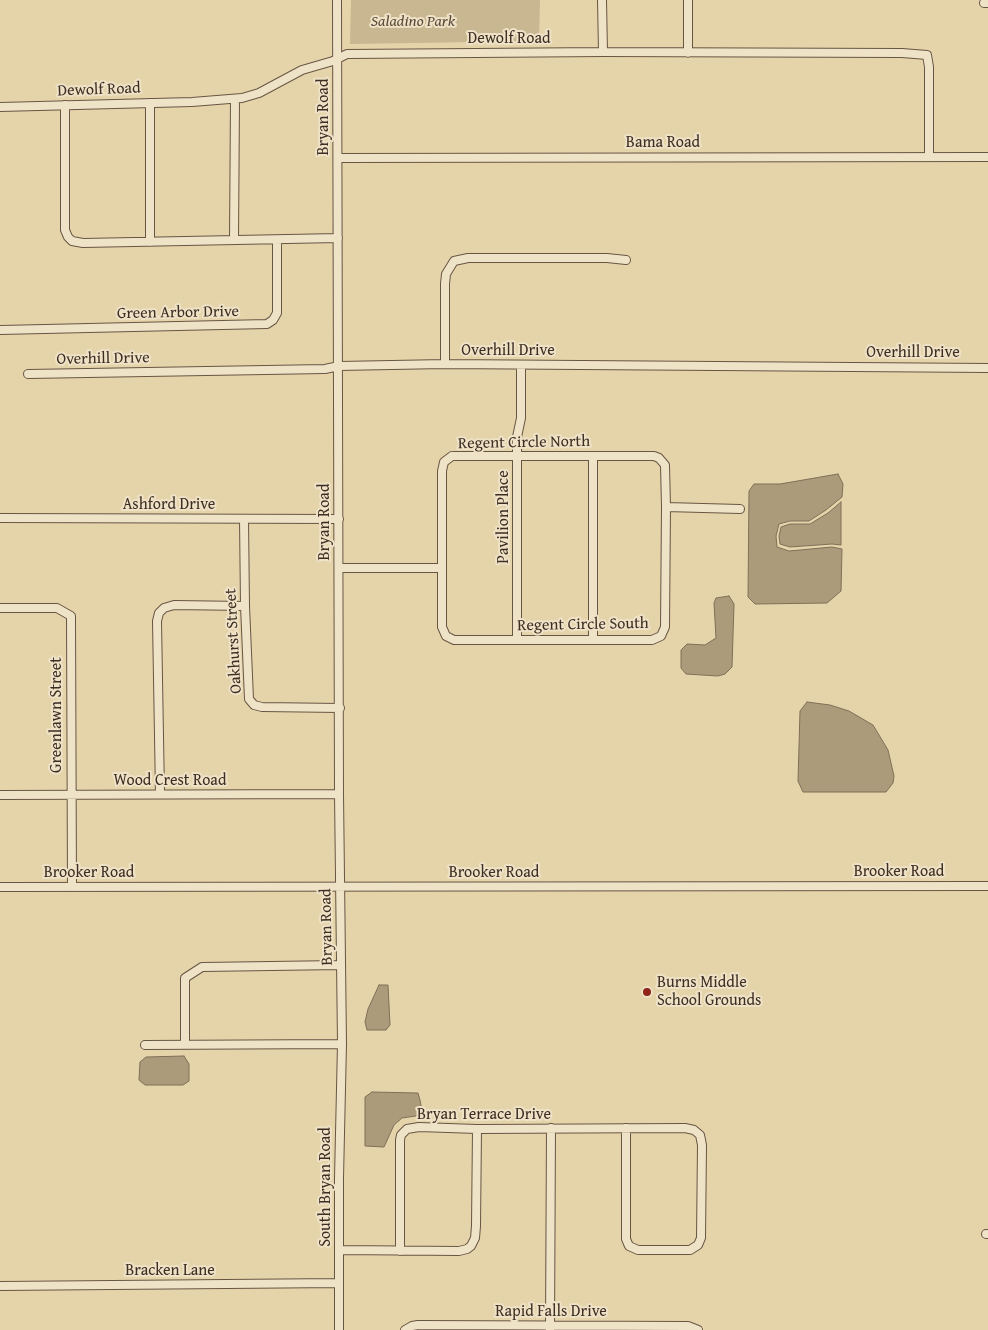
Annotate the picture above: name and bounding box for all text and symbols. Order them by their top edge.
park label: Saladino Park [371,12,455,32]
street label: Dewolf Road [467,29,551,49]
street label: Dewolf Road [57,79,141,101]
street label: Bryan Road [314,79,334,155]
street label: Bama Road [626,133,700,153]
street label: Green Arbor Drive [117,302,239,324]
street label: Overhill Drive [461,341,555,361]
street label: Overhill Drive [866,343,960,363]
street label: Overhill Drive [56,349,150,369]
street label: Regent Circle North [458,432,590,454]
street label: Pavilion Place [494,470,514,564]
street label: Bryan Road [315,484,335,560]
street label: Ashford Drive [123,495,215,515]
street label: Oakhurst Street [222,588,246,694]
street label: Regent Circle South [517,614,649,636]
street label: Greenlawn Street [47,657,67,773]
street label: Wood Crest Road [114,771,226,791]
street label: Brooker Road [854,862,944,882]
street label: Brooker Road [44,863,134,883]
street label: Brooker Road [449,863,539,883]
street label: Bryan Road [317,888,337,966]
place label: Burns Middle School Grounds [657,973,761,1011]
marker: Burns Middle School Grounds [641,986,653,998]
street label: Bryan Terrace Drive [417,1105,551,1125]
street label: South Bryan Road [316,1127,336,1247]
street label: Bracken Lane [125,1261,215,1281]
street label: Rapid Falls Drive [495,1302,607,1322]

